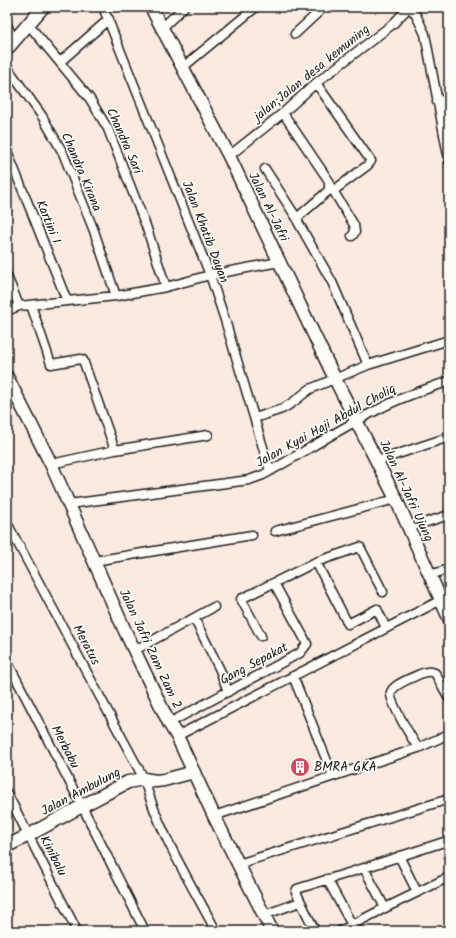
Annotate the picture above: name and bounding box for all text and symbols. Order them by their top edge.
street label: jalan;Jalan desa kemuning [247,20,375,128]
street label: Chandra Sari [100,105,148,178]
street label: Chandra Kirana [55,129,107,215]
street label: Jalan Al-Jafri [242,169,294,246]
street label: Jalan Khatib Dayan [176,178,234,286]
street label: Kartini I [30,197,66,247]
street label: Jalan Kyai Haji Abdul Choliq [252,379,400,473]
street label: Jalan Al-Jafri Ujung [373,436,439,546]
street label: Jalan Jafri Zam Zam 2 [113,586,187,712]
street label: Meratus [67,621,106,669]
street label: Gang Sepakat [216,637,293,691]
street label: Merbabu [45,722,85,773]
building icon: BMRA GKA [289,756,311,778]
place label: BMRA GKA [314,757,377,778]
street label: Jalan Ambulung [37,762,125,822]
street label: Kinibalu [34,832,72,881]

